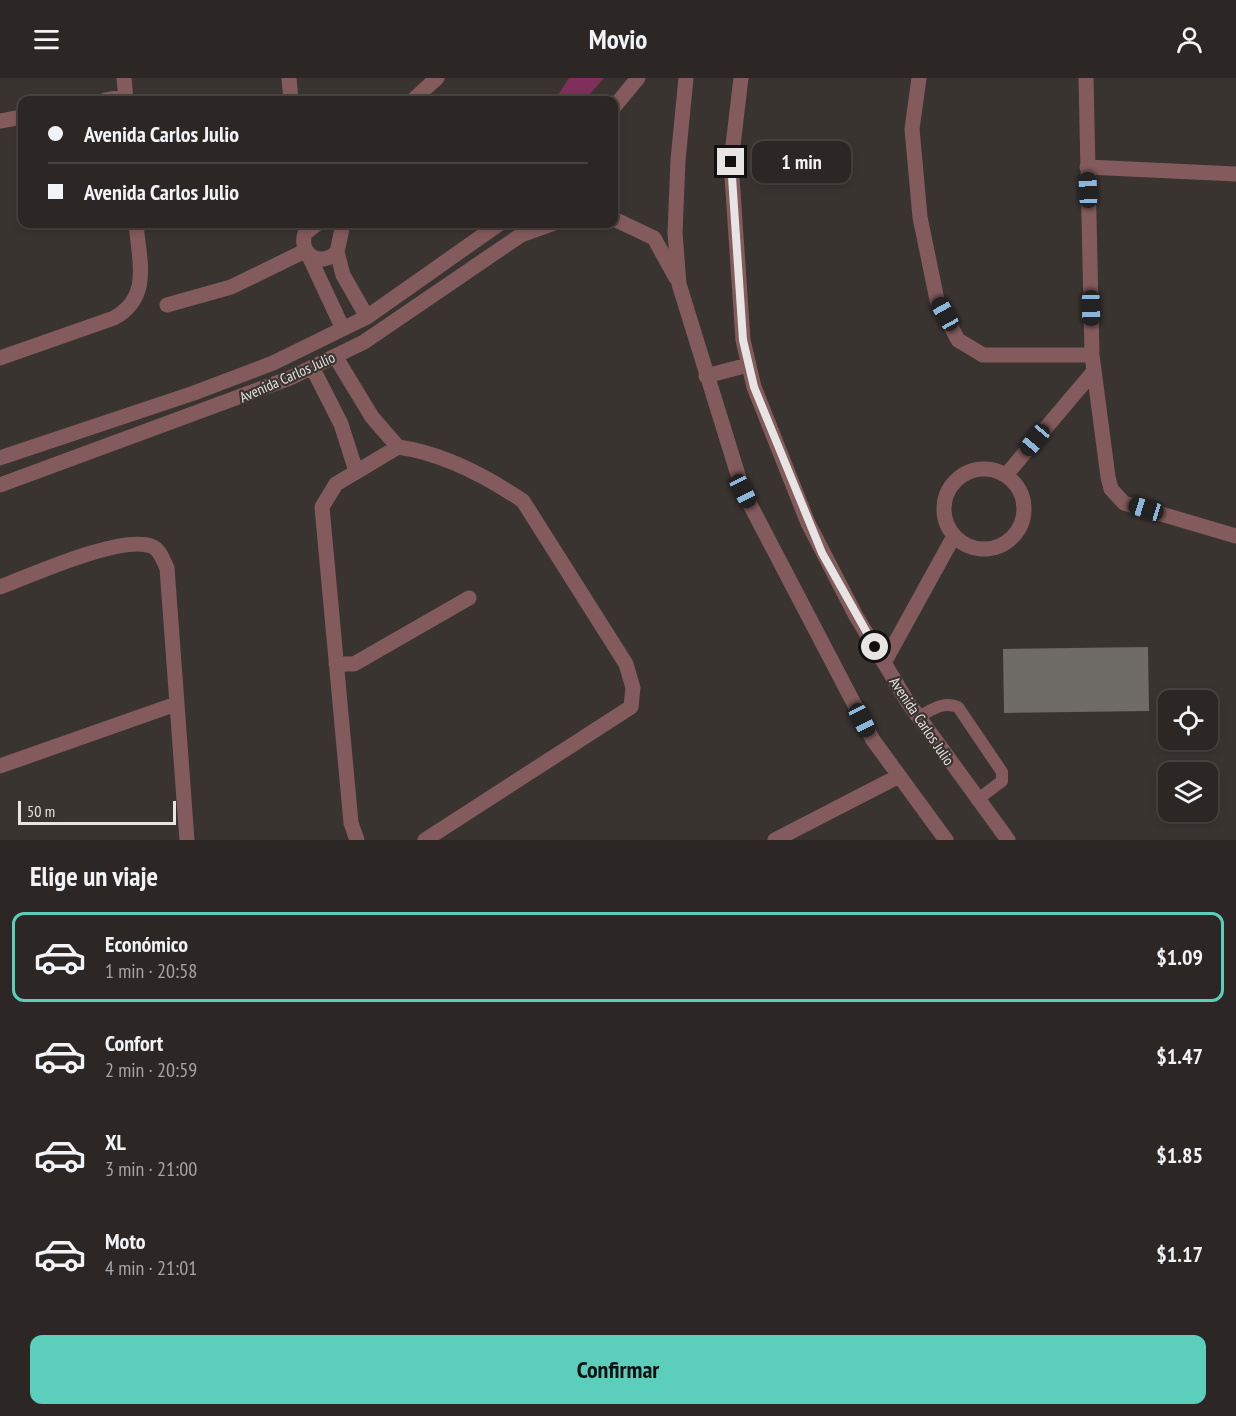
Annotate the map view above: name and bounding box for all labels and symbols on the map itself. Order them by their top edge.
callout: 1 min [752,141,851,183]
route end [717,148,744,175]
car [1078,172,1098,208]
car [1082,290,1100,326]
car [928,294,962,334]
street label: Avenida Carlos Julio [236,347,338,407]
car [1017,420,1053,460]
car [727,471,759,511]
car [1126,495,1166,523]
route start [861,633,888,660]
street label: Avenida Carlos Julio [885,673,959,769]
car [846,700,878,740]
scale bar [18,798,176,826]

